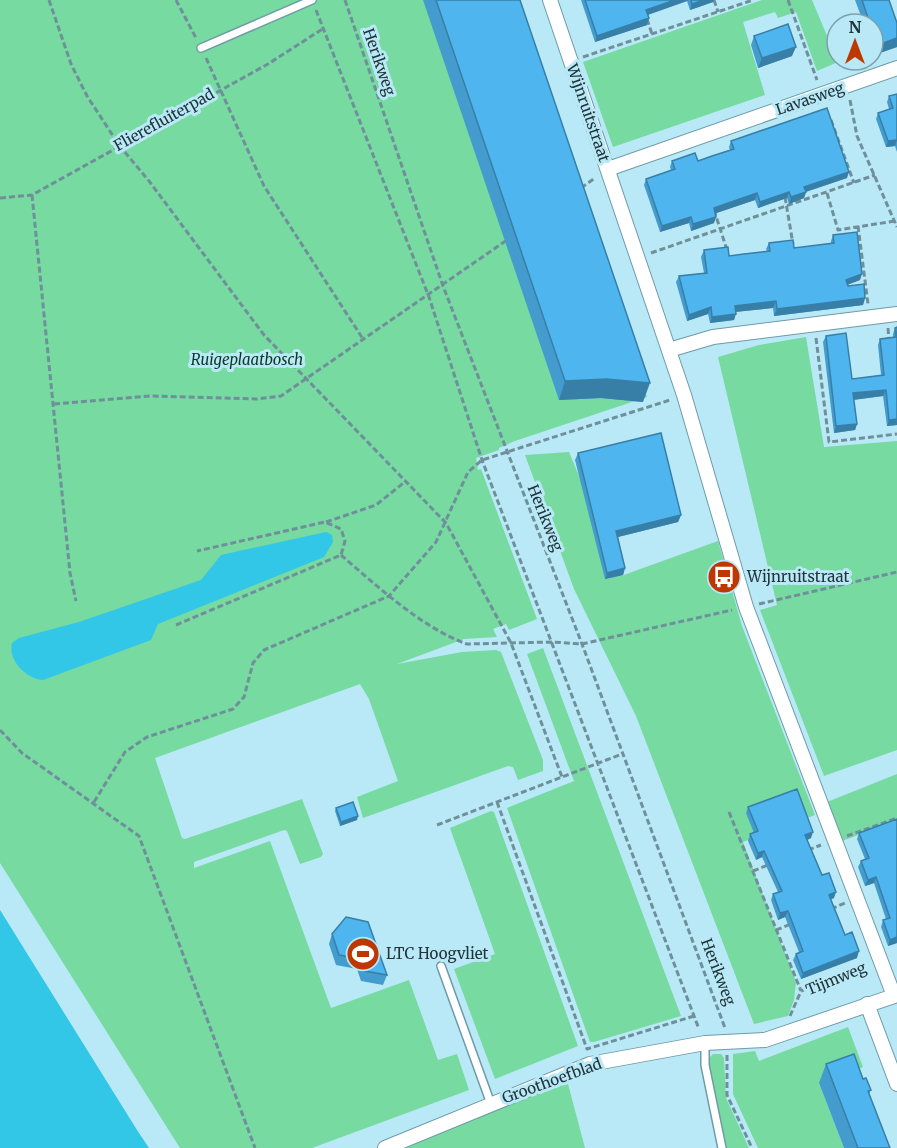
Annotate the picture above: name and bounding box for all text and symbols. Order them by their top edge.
north arrow [825,12,885,72]
text: N [849,17,862,37]
street label: Herikweg [359,26,400,98]
street label: Wijnruitstraat [563,60,614,164]
street label: Lavasweg [773,78,847,119]
street label: Flierefluiterpad [110,84,217,155]
park label: Ruigeplaatbosch [191,350,303,369]
street label: Herikweg [523,482,567,554]
bus stop icon: Wijnruitstraat [706,559,742,595]
place label: Wijnruitstraat [746,567,849,586]
sports icon: LTC Hoogvliet [345,936,381,972]
street label: Herikweg [697,936,740,1008]
place label: LTC Hoogvliet [386,944,489,963]
street label: Tijmweg [803,958,869,999]
street label: Groothoefblad [499,1054,604,1107]

